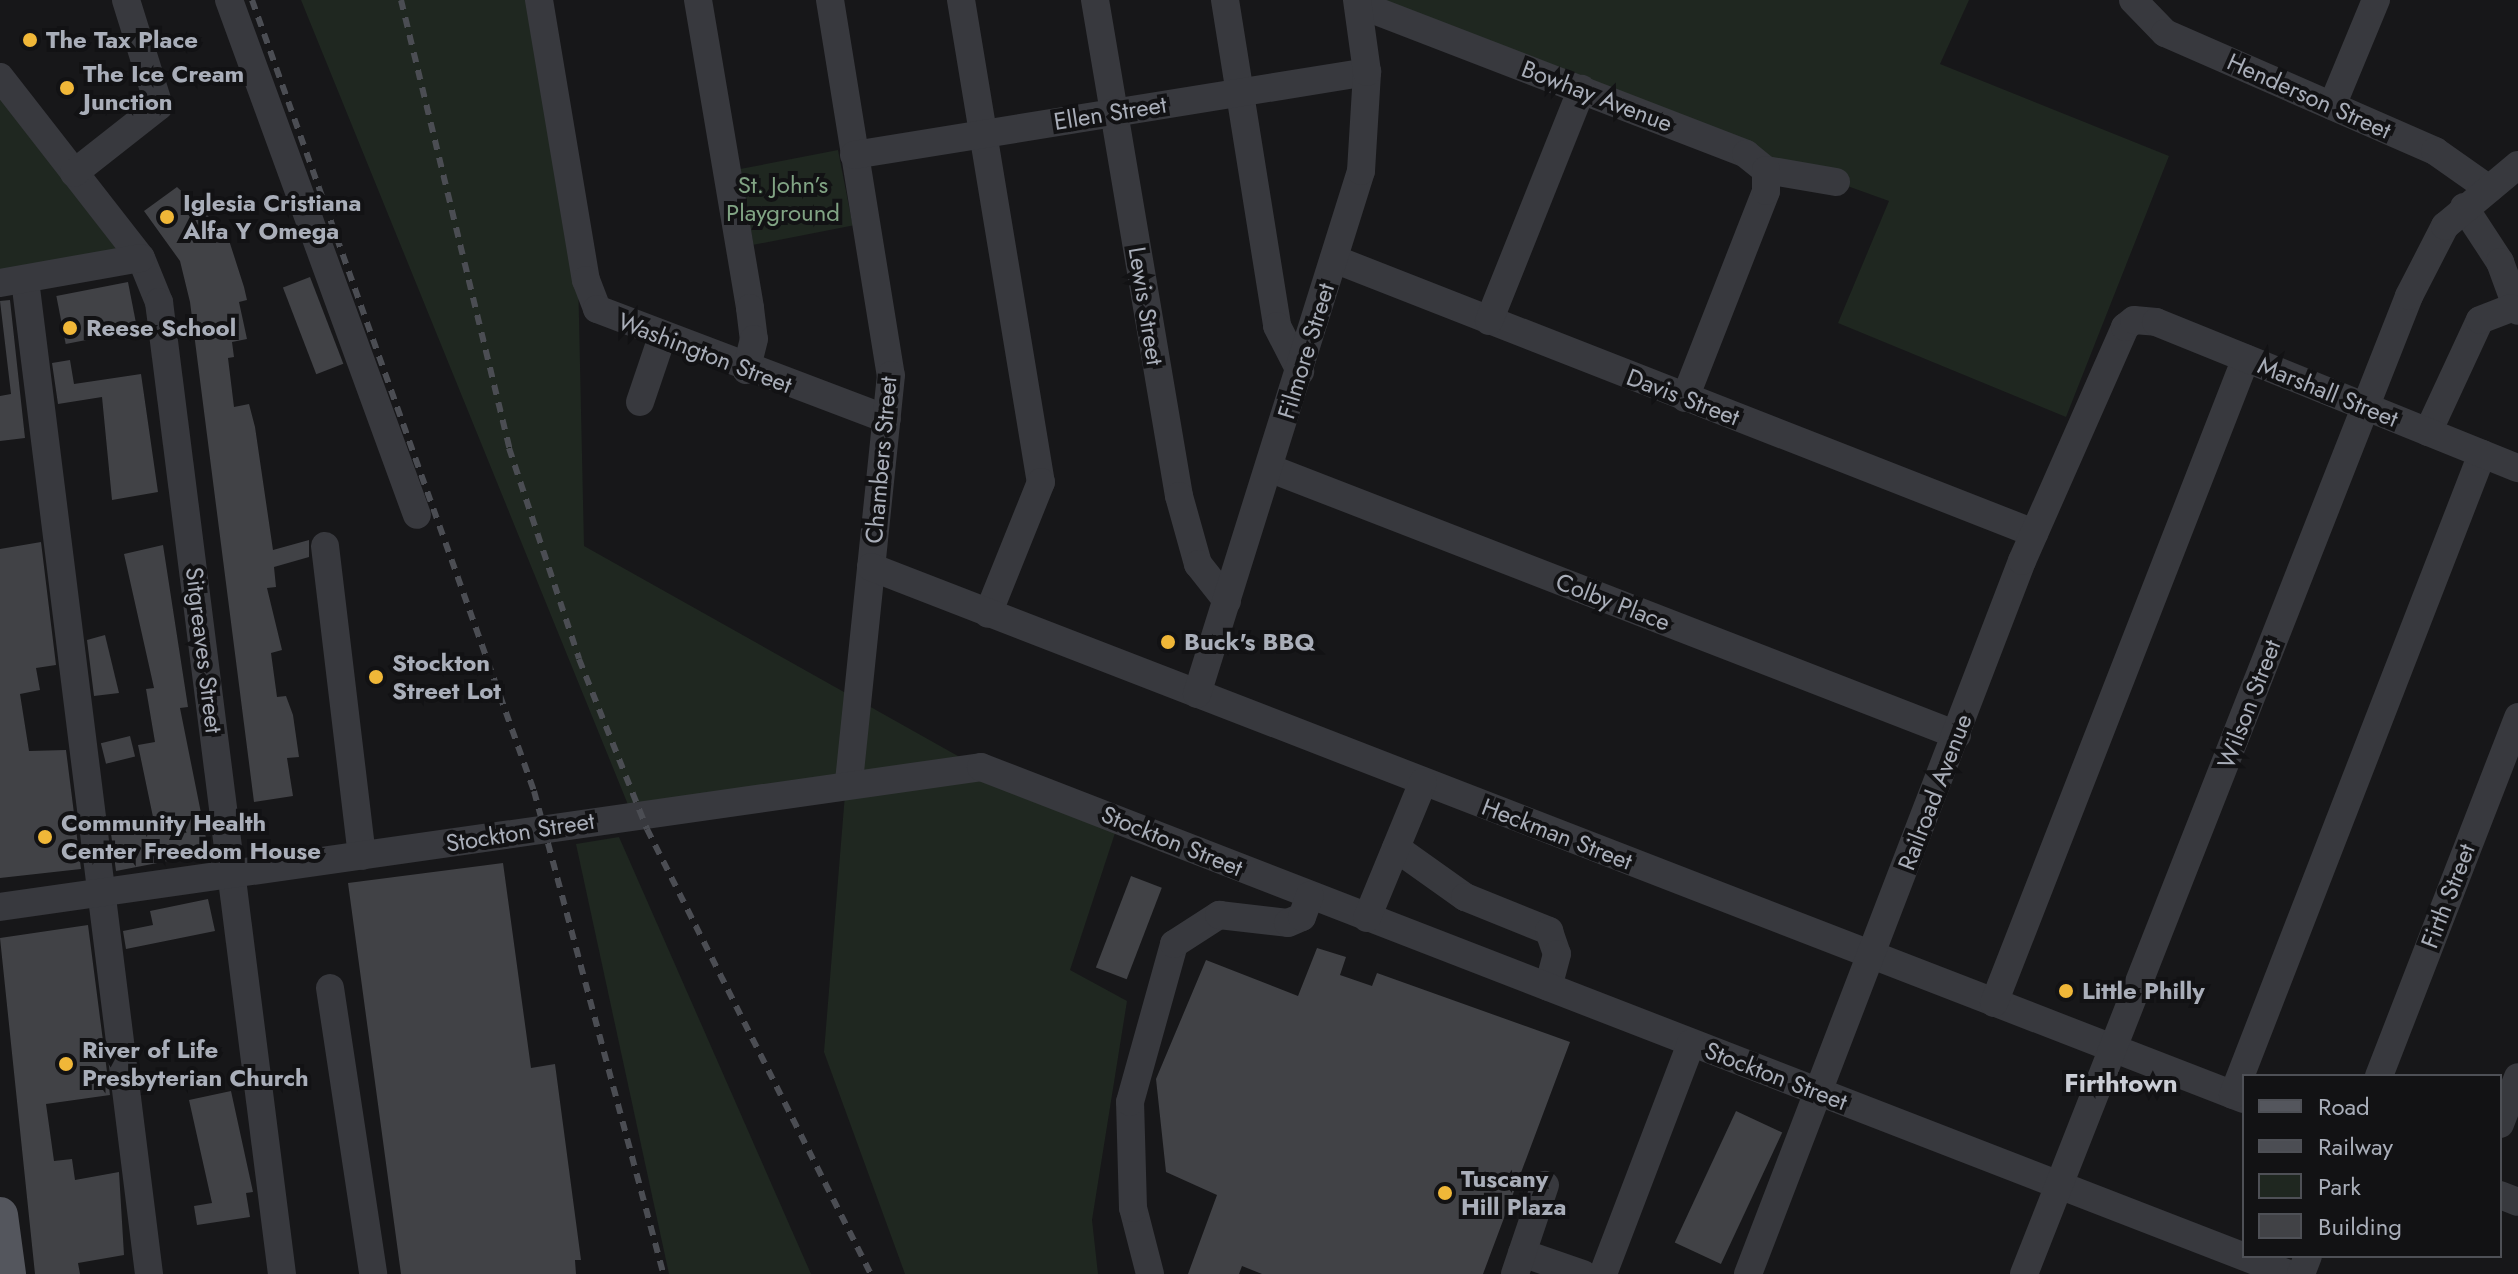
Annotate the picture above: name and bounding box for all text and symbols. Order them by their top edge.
place label: The Tax Place [46,26,198,54]
marker: The Tax Place [21,31,39,49]
street label: Henderson Street [2223,47,2395,145]
street label: Bowhay Avenue [1518,54,1676,138]
place label: The Ice Cream Junction [83,60,244,116]
marker: The Ice Cream Junction [58,79,76,97]
street label: Ellen Street [1052,90,1168,136]
park label: St. John’s Playground [726,171,840,227]
place label: Iglesia Cristiana Alfa Y Omega [183,189,361,245]
marker: Iglesia Cristiana Alfa Y Omega [158,208,176,226]
street label: Lewis Street [1122,245,1170,367]
street label: Filmore Street [1272,280,1340,422]
street label: Washington Street [614,307,796,399]
place label: Reese School [86,314,236,342]
marker: Reese School [61,319,79,337]
street label: Marshall Street [2254,351,2402,433]
street label: Davis Street [1622,362,1744,432]
street label: Chambers Street [859,375,903,545]
street label: Sitgreaves Street [180,565,228,735]
street label: Colby Place [1552,567,1674,637]
place label: Buck's BBQ [1184,628,1315,656]
marker: Buck's BBQ [1159,633,1177,651]
street label: Wilson Street [2211,636,2287,772]
place label: Stockton Street Lot [392,649,501,705]
marker: Stockton Street Lot [367,668,385,686]
street label: Railroad Avenue [1892,710,1978,874]
street label: Heckman Street [1478,792,1636,876]
street label: Stockton Street [1097,800,1247,882]
street label: Stockton Street [444,806,596,858]
place label: Community Health Center Freedom House [61,809,321,865]
marker: Community Health Center Freedom House [36,828,54,846]
street label: Firth Street [2415,840,2481,952]
place label: Little Philly [2082,977,2205,1005]
marker: Little Philly [2057,982,2075,1000]
place label: River of Life Presbyterian Church [82,1036,309,1092]
street label: Stockton Street [1701,1036,1851,1116]
marker: River of Life Presbyterian Church [57,1055,75,1073]
district label: Firthtown [2064,1068,2178,1100]
legend [2242,1074,2502,1258]
text: Road [2318,1089,2370,1124]
text: Railway [2318,1129,2393,1164]
place label: Tuscany Hill Plaza [1461,1165,1566,1221]
text: Park [2318,1169,2361,1204]
marker: Tuscany Hill Plaza [1436,1184,1454,1202]
text: Building [2318,1209,2402,1244]

